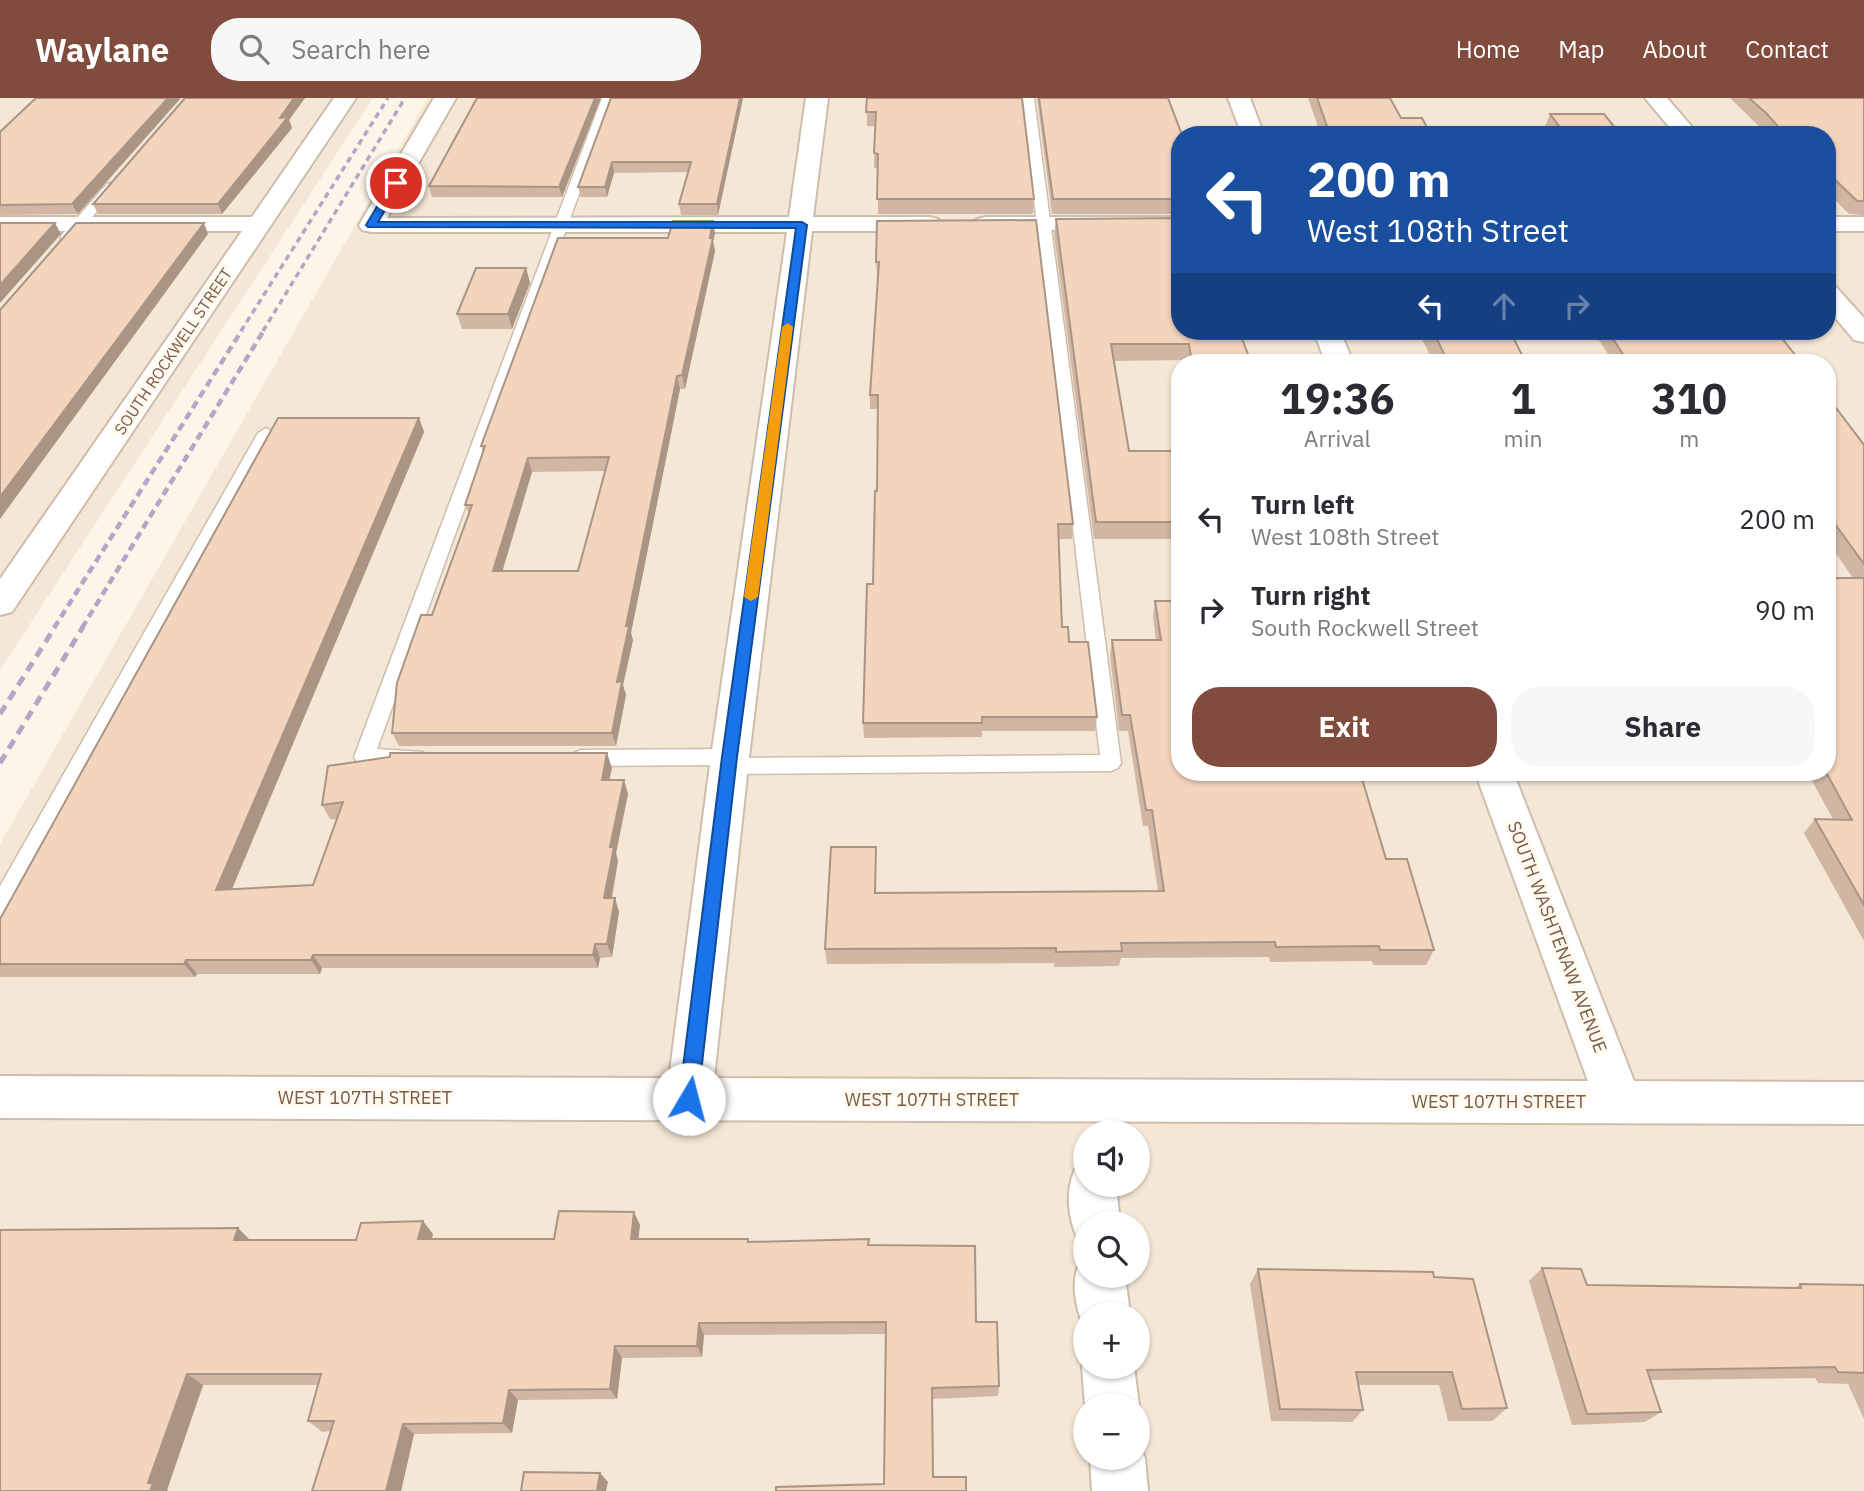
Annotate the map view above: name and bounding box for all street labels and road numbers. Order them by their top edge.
street label: SOUTH ROCKWELL STREET [110,264,236,438]
street label: SOUTH WASHTENAW AVENUE [1503,818,1612,1056]
street label: WEST 107TH STREET [278,1086,452,1109]
street label: WEST 107TH STREET [845,1088,1019,1111]
street label: WEST 107TH STREET [1412,1090,1586,1113]

